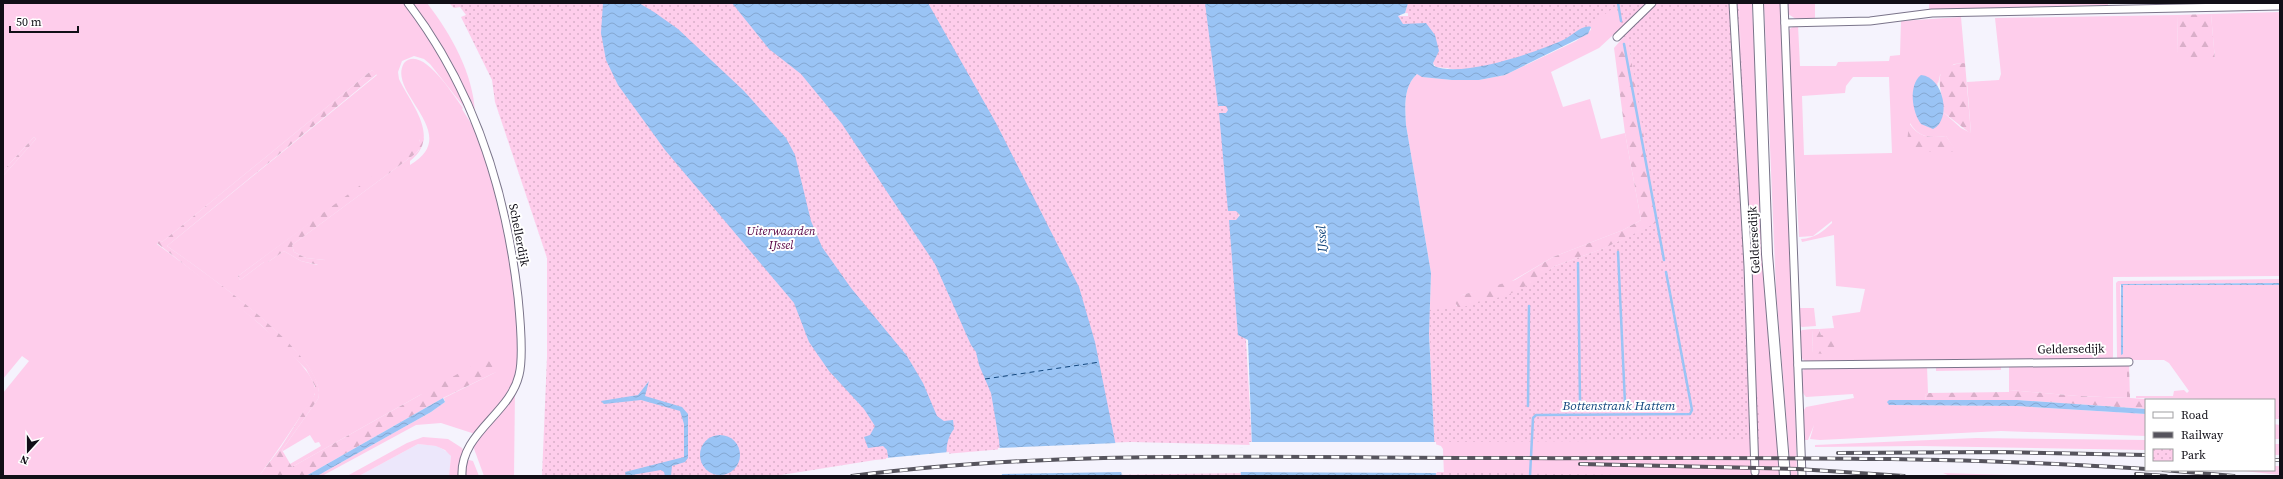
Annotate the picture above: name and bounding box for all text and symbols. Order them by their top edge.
scale bar [10,8,78,34]
text: 50 m [16,14,42,30]
street label: Schellerdijk [505,202,533,268]
street label: Geldersedijk [1744,206,1764,274]
park label: Uiterwaarden IJssel [746,223,816,253]
water label: IJssel [1312,225,1331,254]
street label: Geldersedijk [2037,340,2105,358]
water label: Bottenstrank Hattem [1562,397,1676,414]
legend [2145,399,2275,471]
text: Road [2181,407,2208,423]
text: Railway [2181,427,2224,443]
north arrow [8,431,48,471]
text: Park [2181,447,2206,463]
text: N [18,451,31,468]

